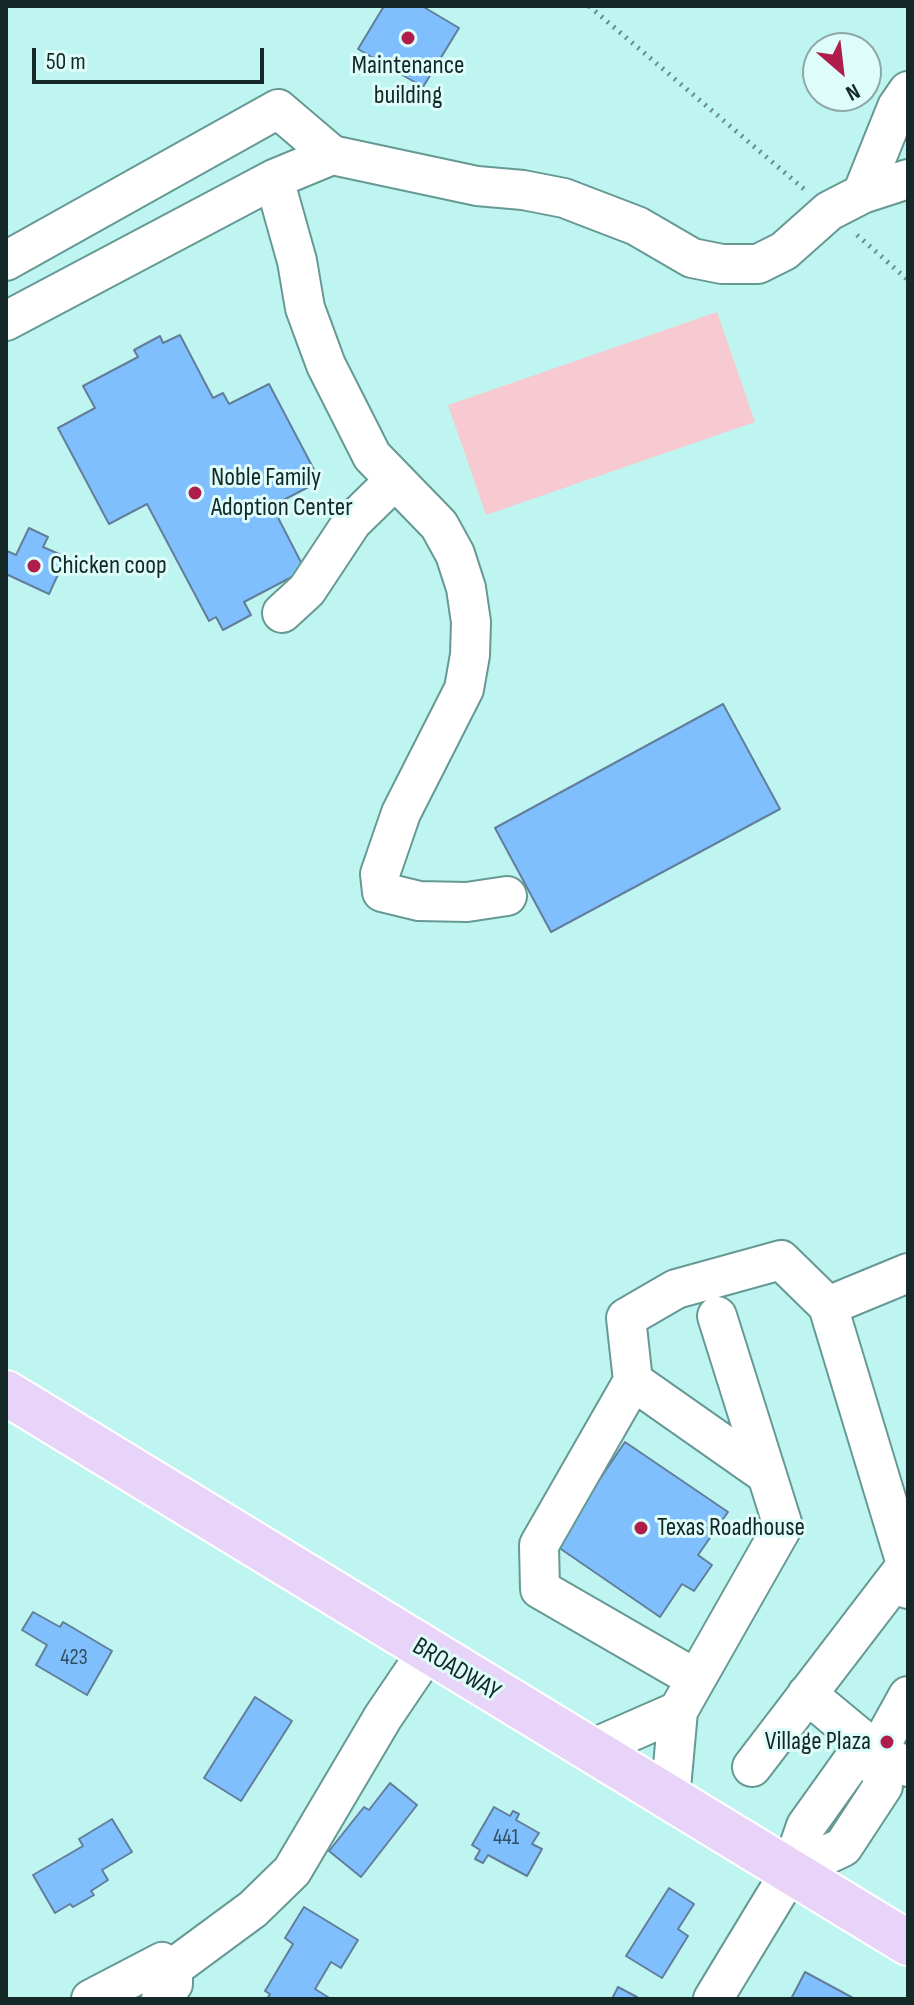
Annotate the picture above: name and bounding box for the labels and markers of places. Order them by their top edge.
marker: Maintenance building [399,29,417,47]
place label: Maintenance building [352,50,464,112]
place label: Noble Family Adoption Center [211,462,353,524]
marker: Noble Family Adoption Center [186,484,204,502]
place label: Chicken coop [50,550,167,582]
marker: Chicken coop [25,557,43,575]
place label: Texas Roadhouse [657,1512,805,1544]
marker: Texas Roadhouse [632,1519,650,1537]
place label: Village Plaza [765,1726,871,1758]
marker: Village Plaza [878,1733,896,1751]

